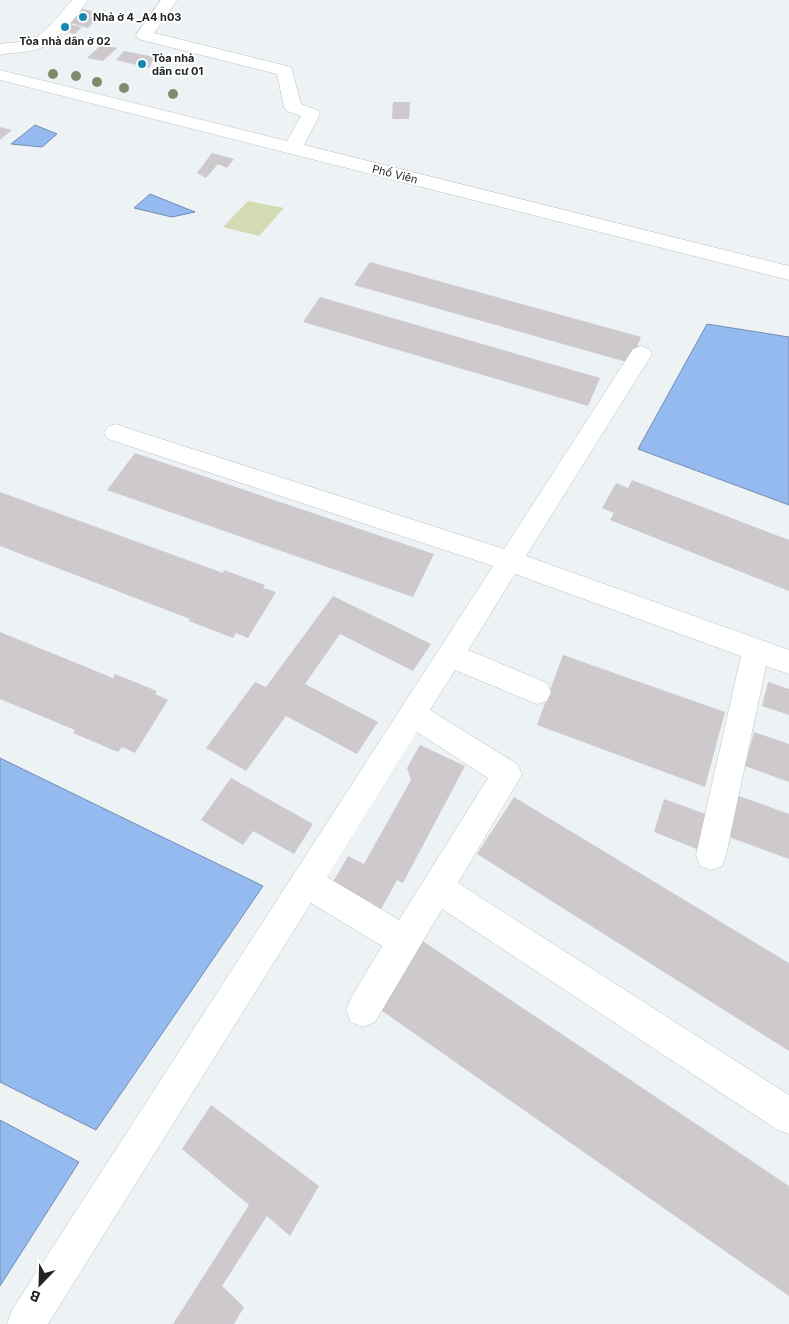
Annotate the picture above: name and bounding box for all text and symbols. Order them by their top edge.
place label: Nhà ở 4 _A4 h03 [93,10,181,24]
marker: Nhà ở 4 _A4 h03 [77,11,89,23]
marker: Tòa nhà dân ở 02 [59,21,71,33]
place label: Tòa nhà dân ở 02 [19,34,111,48]
place label: Tòa nhà dân cư 01 [152,51,204,78]
marker: Tòa nhà dân cư 01 [136,58,148,70]
street label: Phố Viên [371,162,419,186]
north arrow [15,1259,65,1309]
text: B [27,1287,42,1306]

